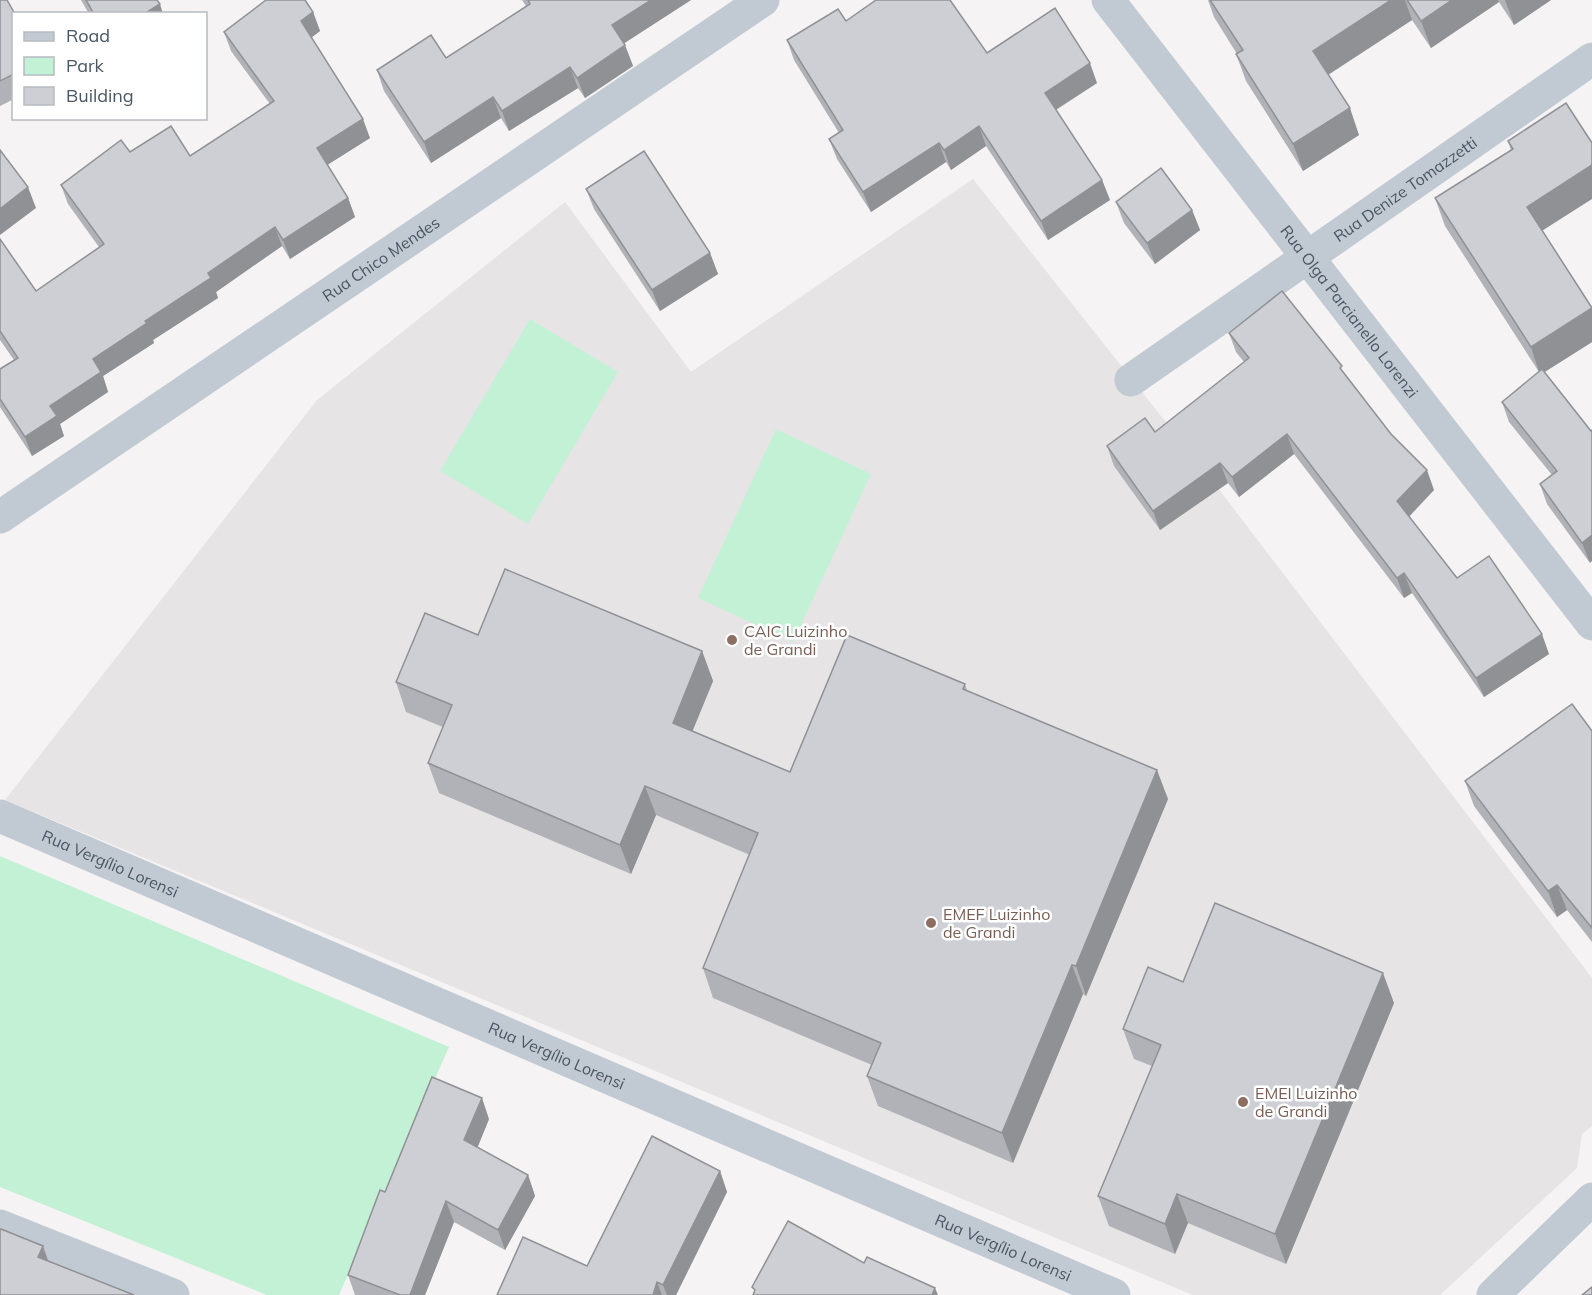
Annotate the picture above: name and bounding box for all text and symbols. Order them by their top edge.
legend [12,12,207,120]
text: Road [66,24,110,47]
text: Park [66,54,105,77]
text: Building [66,84,134,107]
street label: Rua Denize Tomazzetti [1330,132,1481,246]
street label: Rua Chico Mendes [318,212,443,306]
street label: Rua Olga Parcianello Lorenzi [1276,221,1423,402]
place label: CAIC Luizinho de Grandi [744,621,847,659]
marker: CAIC Luizinho de Grandi [725,633,739,647]
street label: Rua Vergílio Lorensi [39,825,182,902]
place label: EMEF Luizinho de Grandi [943,904,1050,942]
marker: EMEF Luizinho de Grandi [924,916,938,930]
street label: Rua Vergílio Lorensi [485,1017,628,1094]
place label: EMEI Luizinho de Grandi [1255,1083,1357,1121]
marker: EMEI Luizinho de Grandi [1236,1095,1250,1109]
street label: Rua Vergílio Lorensi [932,1209,1075,1286]

